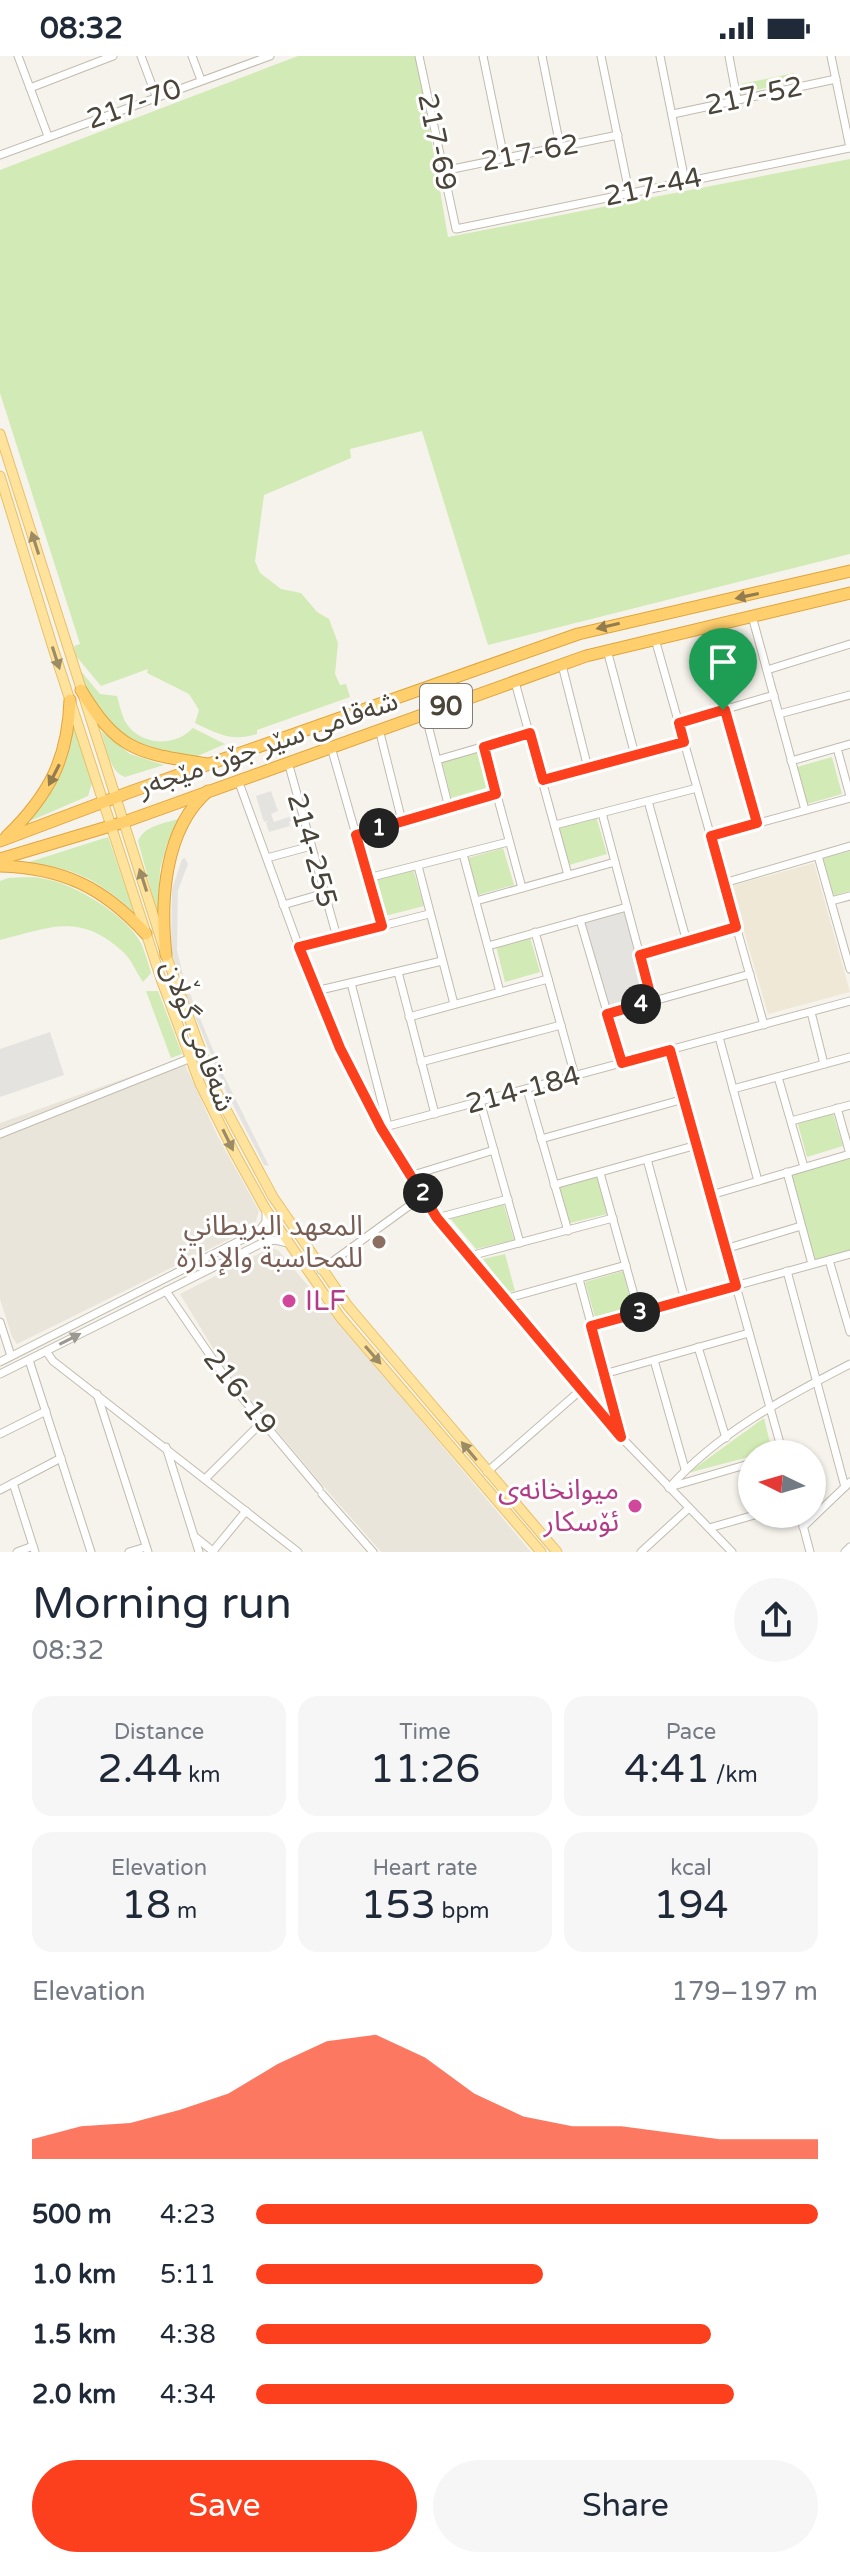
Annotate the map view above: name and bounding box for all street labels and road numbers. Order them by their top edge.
street label: 217-52 [702,69,806,123]
street label: 217-70 [82,71,186,137]
street label: 217-69 [410,90,464,194]
street label: 217-62 [478,127,582,179]
street label: 217-44 [601,160,705,214]
street label: شەقامی سێر جۆن مێجەر [133,684,402,805]
road number: 90 [420,684,472,728]
street label: 214-255 [280,789,344,911]
street label: شەقامی گوڵان [154,954,246,1116]
street label: 214-184 [462,1058,584,1122]
street label: 216-19 [196,1342,284,1442]

